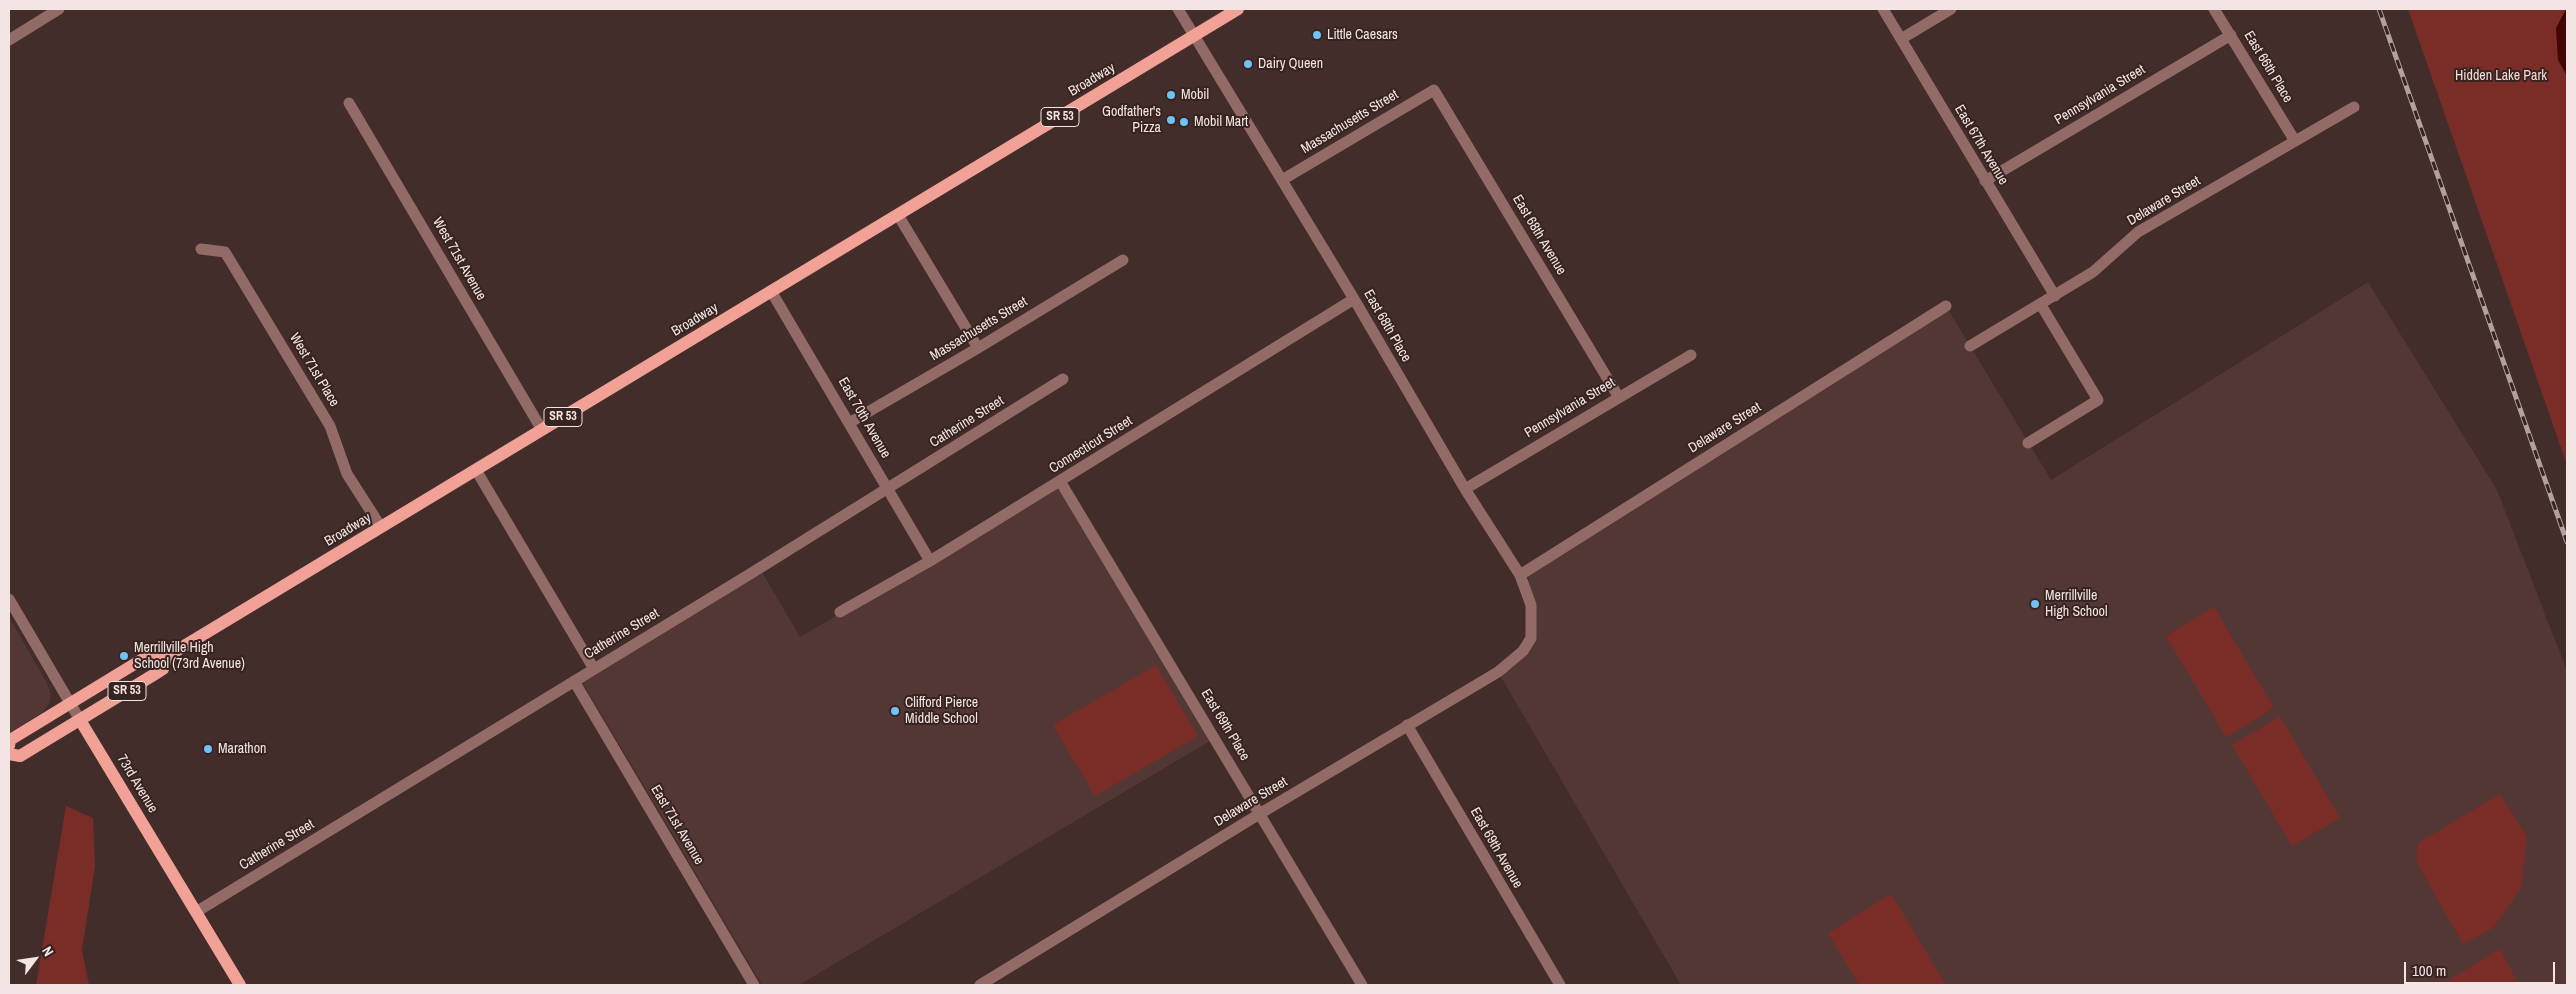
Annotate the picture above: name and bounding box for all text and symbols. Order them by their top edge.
place label: Little Caesars [1327,27,1398,43]
street label: East 66th Place [2240,28,2296,106]
marker: Little Caesars [1311,29,1323,41]
place label: Dairy Queen [1258,56,1323,72]
marker: Dairy Queen [1242,58,1254,70]
street label: Broadway [1066,60,1118,100]
street label: Pennsylvania Street [2052,61,2148,129]
park label: Hidden Lake Park [2455,68,2547,84]
street label: Massachusetts Street [1298,86,1402,158]
place label: Mobil [1181,87,1209,103]
marker: Mobil [1165,89,1177,101]
street label: East 67th Avenue [1951,102,2011,188]
place label: Godfather's Pizza [1102,104,1161,136]
road number: SR 53 [1041,108,1079,126]
marker: Godfather's Pizza [1165,114,1177,126]
place label: Mobil Mart [1194,114,1248,130]
marker: Mobil Mart [1178,116,1190,128]
street label: Delaware Street [2124,173,2204,229]
street label: East 68th Avenue [1509,192,1569,278]
street label: West 71st Avenue [429,215,489,303]
street label: East 68th Place [1360,287,1414,365]
street label: Massachusetts Street [927,293,1031,365]
street label: Broadway [669,300,721,340]
street label: West 71st Place [285,330,343,410]
street label: Pennsylvania Street [1522,374,1618,442]
street label: East 70th Avenue [834,375,894,461]
street label: Catherine Street [927,393,1007,451]
street label: Delaware Street [1686,399,1764,457]
road number: SR 53 [544,408,582,427]
street label: Connecticut Street [1046,413,1136,477]
street label: Broadway [322,510,374,550]
place label: Merrillville High School [2045,588,2108,620]
marker: Merrillville High School [2029,598,2041,610]
street label: Catherine Street [582,605,662,663]
place label: Merrillville High School (73rd Avenue) [134,640,245,672]
marker: Merrillville High School (73rd Avenue) [118,650,130,662]
road number: SR 53 [108,681,146,700]
street label: East 69th Place [1197,686,1253,764]
place label: Clifford Pierce Middle School [905,695,978,728]
marker: Clifford Pierce Middle School [889,705,901,717]
place label: Marathon [218,741,266,757]
marker: Marathon [202,743,214,755]
street label: 73rd Avenue [113,752,161,816]
street label: Delaware Street [1211,774,1291,830]
street label: East 71st Avenue [647,782,707,868]
street label: East 69th Avenue [1466,805,1526,891]
street label: Catherine Street [237,816,317,874]
north arrow [10,934,60,984]
text: N [38,943,58,959]
scale bar [2406,952,2557,984]
text: 100 m [2412,960,2446,981]

